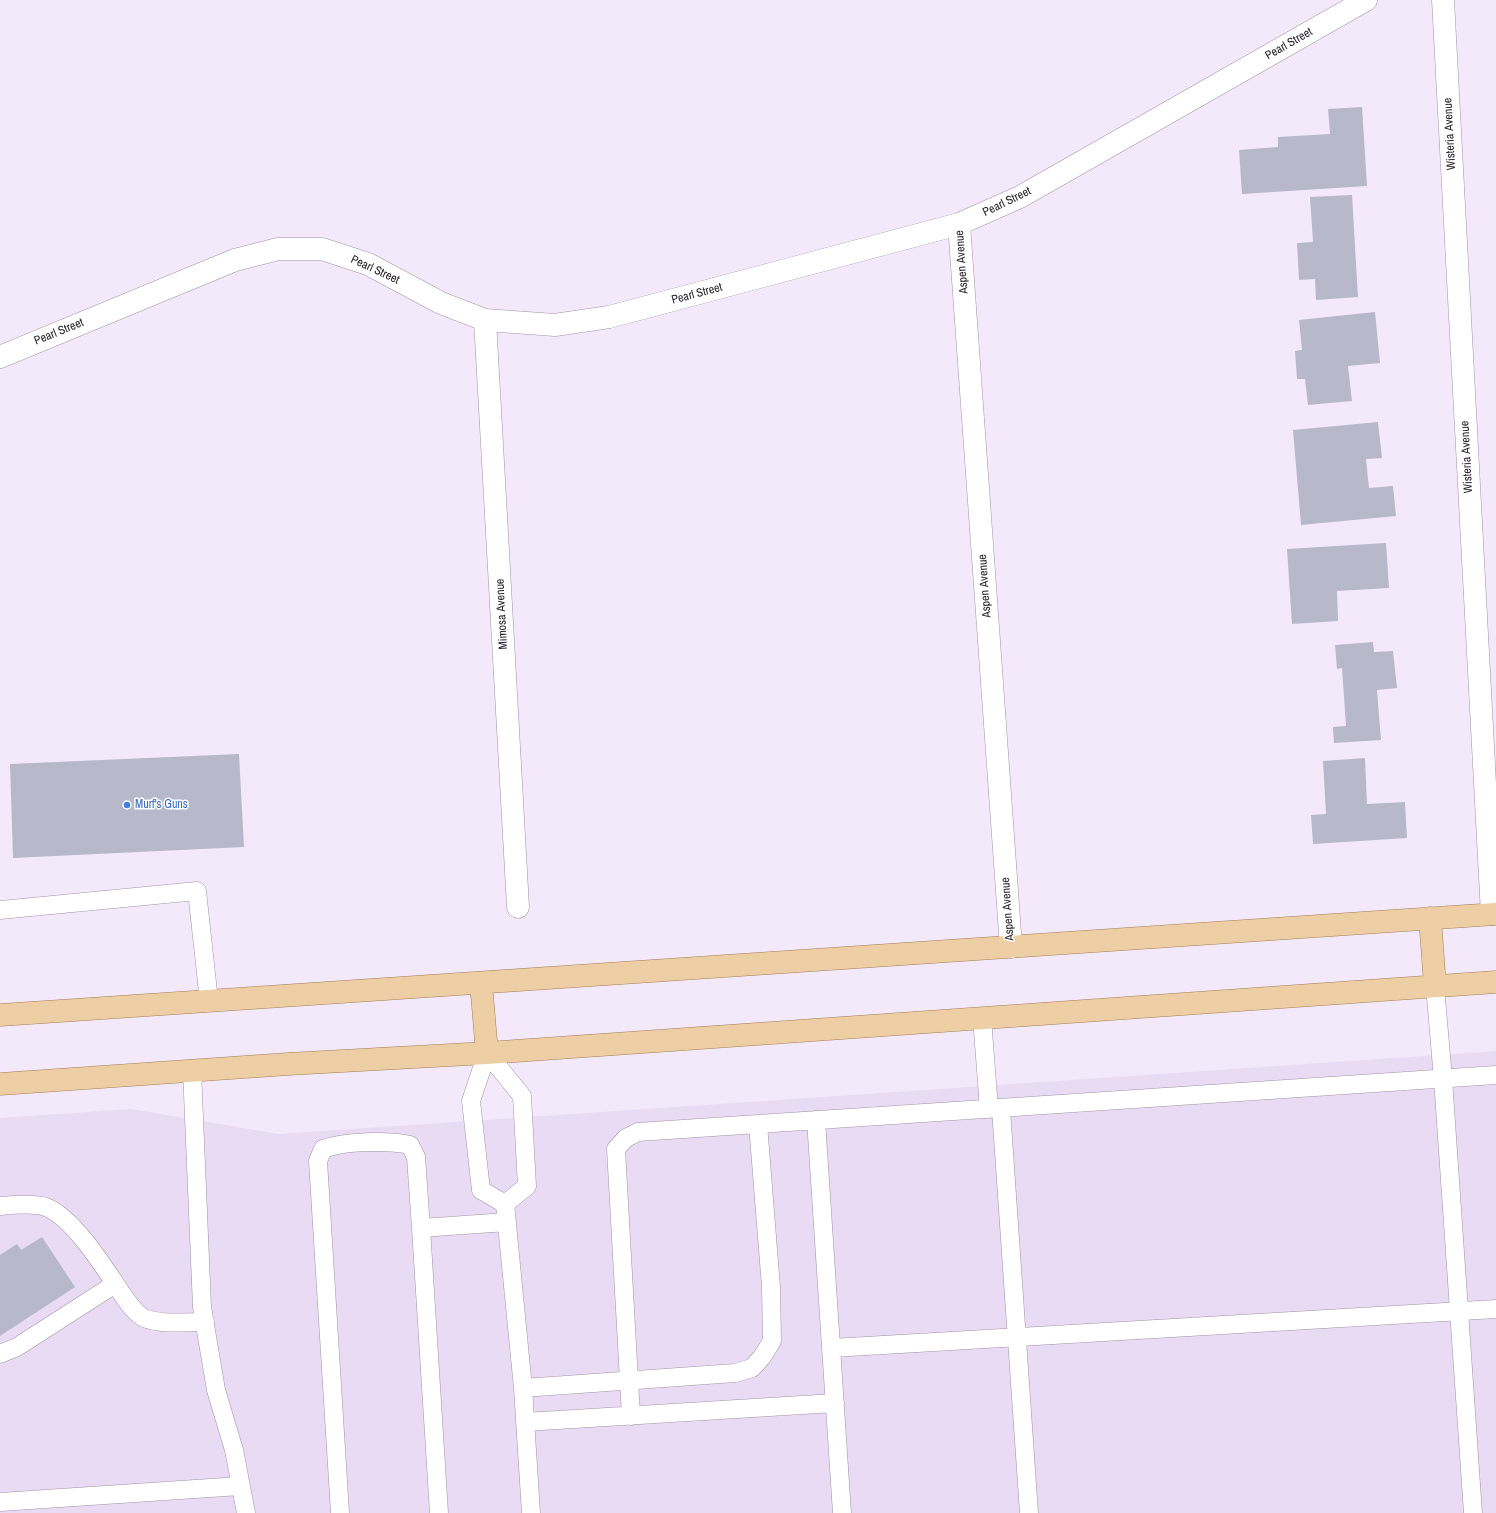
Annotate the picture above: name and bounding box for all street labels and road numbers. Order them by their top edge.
street label: Pearl Street [1263,25,1315,63]
street label: Wisteria Avenue [1441,97,1459,171]
street label: Pearl Street [980,184,1034,220]
street label: Aspen Avenue [953,230,971,294]
street label: Pearl Street [348,252,402,288]
street label: Pearl Street [670,280,724,308]
street label: Pearl Street [32,316,86,348]
street label: Wisteria Avenue [1458,420,1476,494]
street label: Aspen Avenue [976,554,994,618]
street label: Mimosa Avenue [493,578,511,650]
street label: Aspen Avenue [999,877,1017,941]

